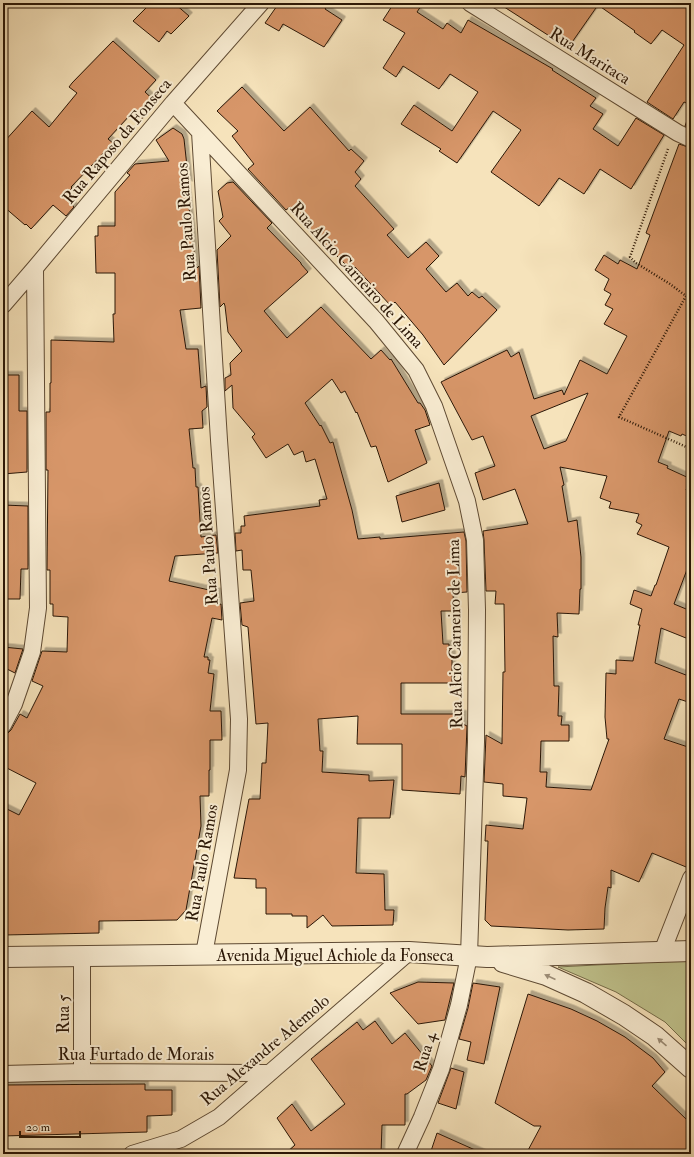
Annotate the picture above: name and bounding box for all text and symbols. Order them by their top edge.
street label: Rua Maritaca [546,23,635,90]
street label: Rua Raposo da Fonseca [58,73,177,209]
street label: Rua Paulo Ramos [171,162,201,282]
street label: Rua Alcio Carneiro de Lima [286,197,429,353]
street label: Rua Paulo Ramos [193,486,223,606]
street label: Rua Alcio Carneiro de Lima [443,538,467,729]
street label: Rua Paulo Ramos [181,802,223,923]
street label: Avenida Miguel Achiole da Fonseca [215,945,455,966]
one-way arrow [543,973,555,979]
street label: Rua Alexandre Ademolo [196,990,334,1110]
street label: Rua 5 [53,994,74,1033]
street label: Rua 4 [409,1029,441,1074]
one-way arrow [657,1037,667,1046]
street label: Rua Furtado de Morais [58,1044,214,1065]
scale bar [20,1113,80,1139]
text: 20 m [26,1120,51,1135]

